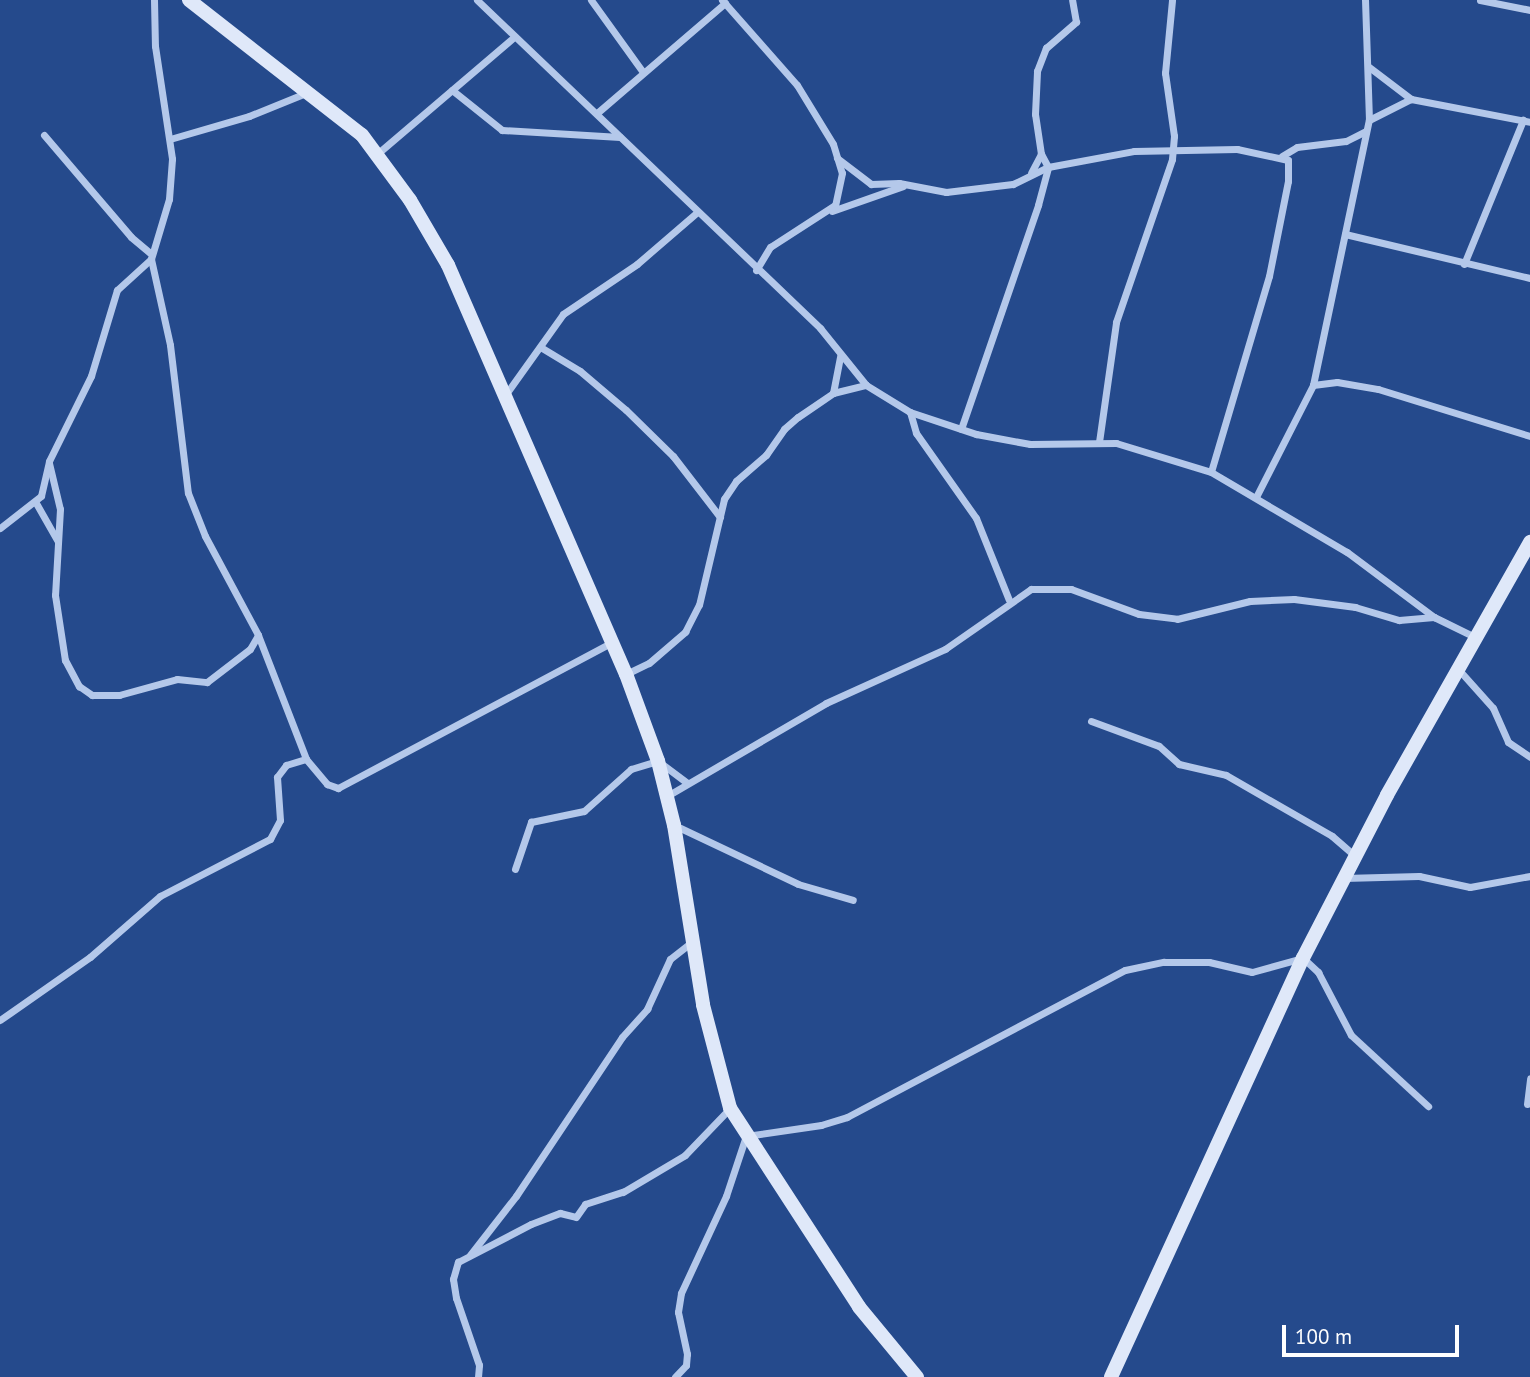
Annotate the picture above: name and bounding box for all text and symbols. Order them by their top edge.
scale bar [1285,1310,1462,1354]
text: 100 m [1295,1323,1352,1350]

